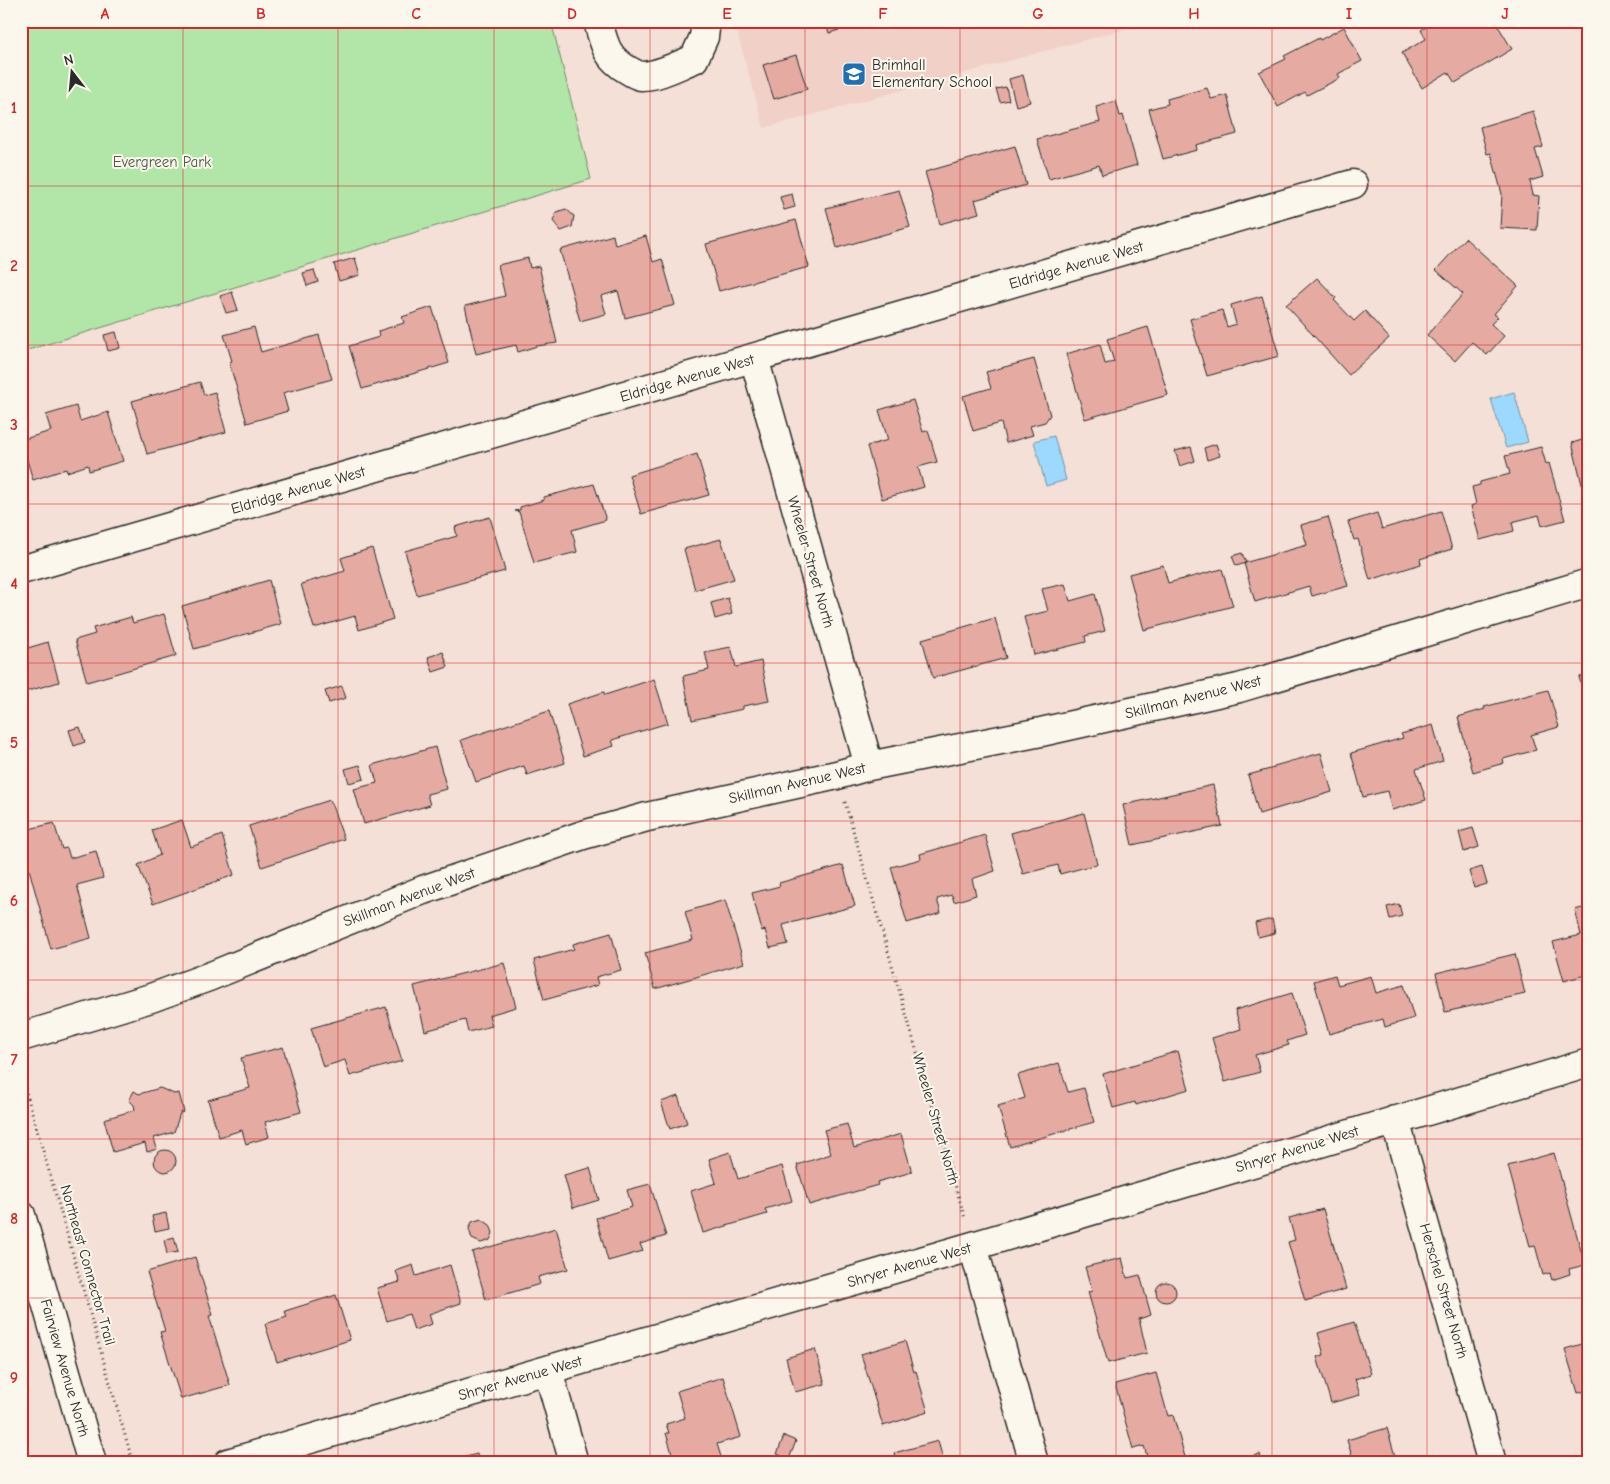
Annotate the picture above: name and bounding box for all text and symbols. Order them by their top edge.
text: A [101,5,110,23]
text: B [256,5,266,23]
text: C [411,5,421,23]
text: D [567,5,577,23]
text: E [722,5,732,23]
text: F [878,5,888,23]
text: G [1032,5,1044,23]
text: H [1188,5,1200,23]
text: I [1346,5,1352,23]
text: J [1501,5,1509,23]
north arrow [48,48,98,98]
text: N [62,51,75,69]
place label: Brimhall Elementary School [872,56,992,91]
school or university icon: Brimhall Elementary School [841,61,867,87]
text: 1 [11,99,17,117]
park label: Evergreen Park [113,153,212,171]
street label: Eldridge Avenue West [1007,237,1146,293]
text: 2 [10,257,18,275]
street label: Eldridge Avenue West [618,350,757,406]
text: 3 [10,416,18,434]
street label: Eldridge Avenue West [229,462,368,518]
street label: Wheeler Street North [784,494,838,630]
text: 4 [10,575,18,593]
street label: Skillman Avenue West [1123,671,1264,723]
text: 5 [10,734,18,752]
street label: Skillman Avenue West [727,758,868,807]
street label: Skillman Avenue West [341,863,478,930]
text: 6 [10,892,18,910]
text: 7 [10,1051,18,1069]
street label: Wheeler Street North [909,1051,963,1187]
street label: Shryer Avenue West [1233,1121,1361,1176]
street label: Northeast Connector Trail [56,1183,120,1347]
text: 8 [10,1210,18,1228]
street label: Herschel Street North [1416,1221,1472,1361]
street label: Shryer Avenue West [845,1239,974,1291]
street label: Fairview Avenue North [37,1297,93,1439]
street label: Shryer Avenue West [456,1352,585,1404]
text: 9 [10,1369,18,1387]

